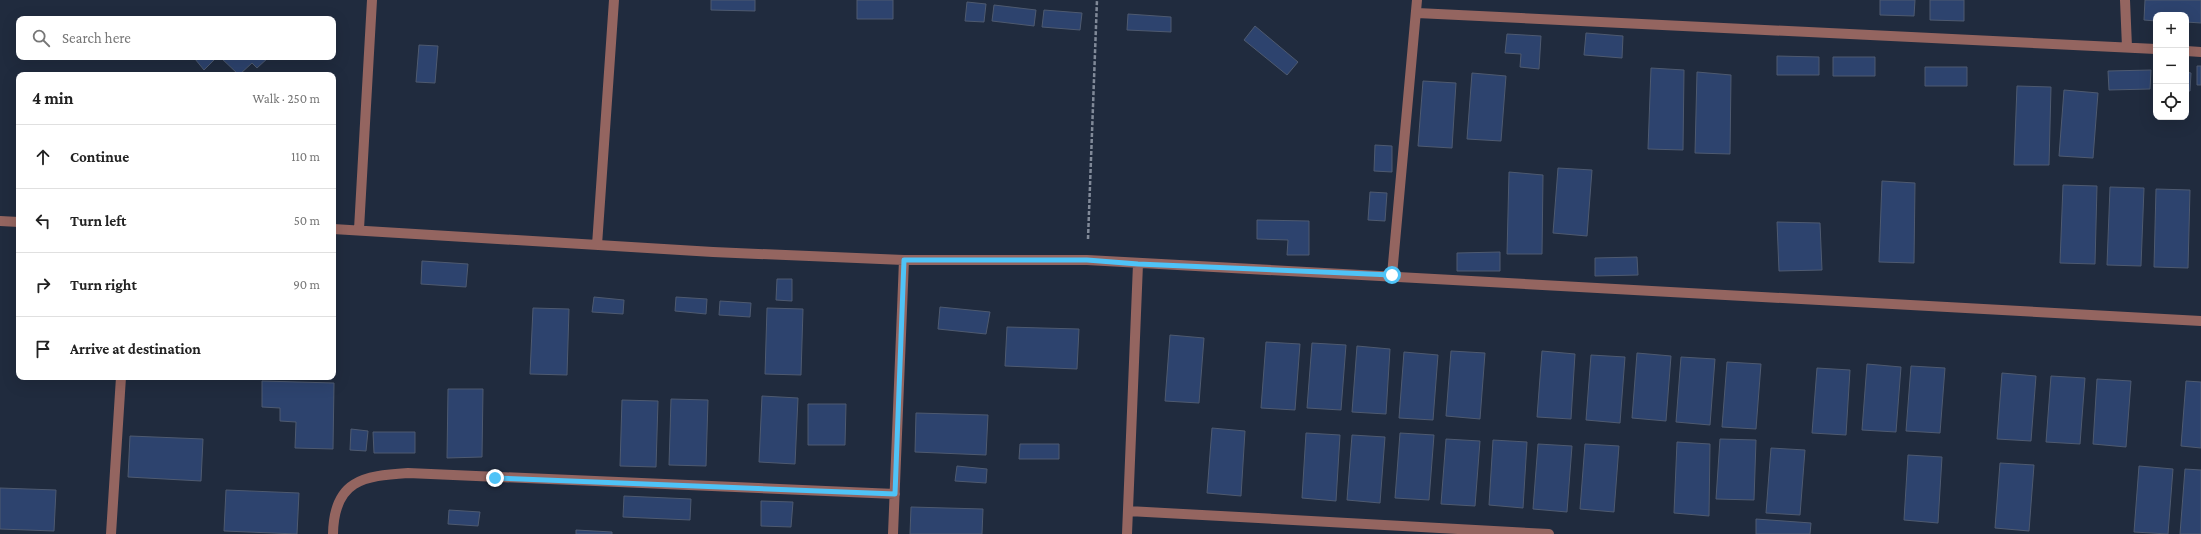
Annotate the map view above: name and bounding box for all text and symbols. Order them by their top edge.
map controls [2153,12,2189,120]
button: + [2153,12,2189,48]
search box [16,16,336,60]
icon: search [30,27,52,49]
text: Search here [62,30,131,46]
button: − [2153,48,2189,84]
button: locate [2153,84,2189,120]
text: 4 min [32,89,74,108]
text: Walk · 250 m [252,91,320,106]
icon: ahead [32,146,54,168]
text: Continue [70,149,129,165]
text: 110 m [291,149,320,164]
icon: left [32,210,54,232]
text: Turn left [70,213,126,229]
text: 50 m [294,213,320,228]
route start [1383,266,1401,284]
icon: right [32,274,54,296]
text: Turn right [70,277,137,293]
text: 90 m [293,277,320,292]
icon: arrive [32,338,54,360]
text: Arrive at destination [70,341,201,357]
route end [486,469,504,487]

